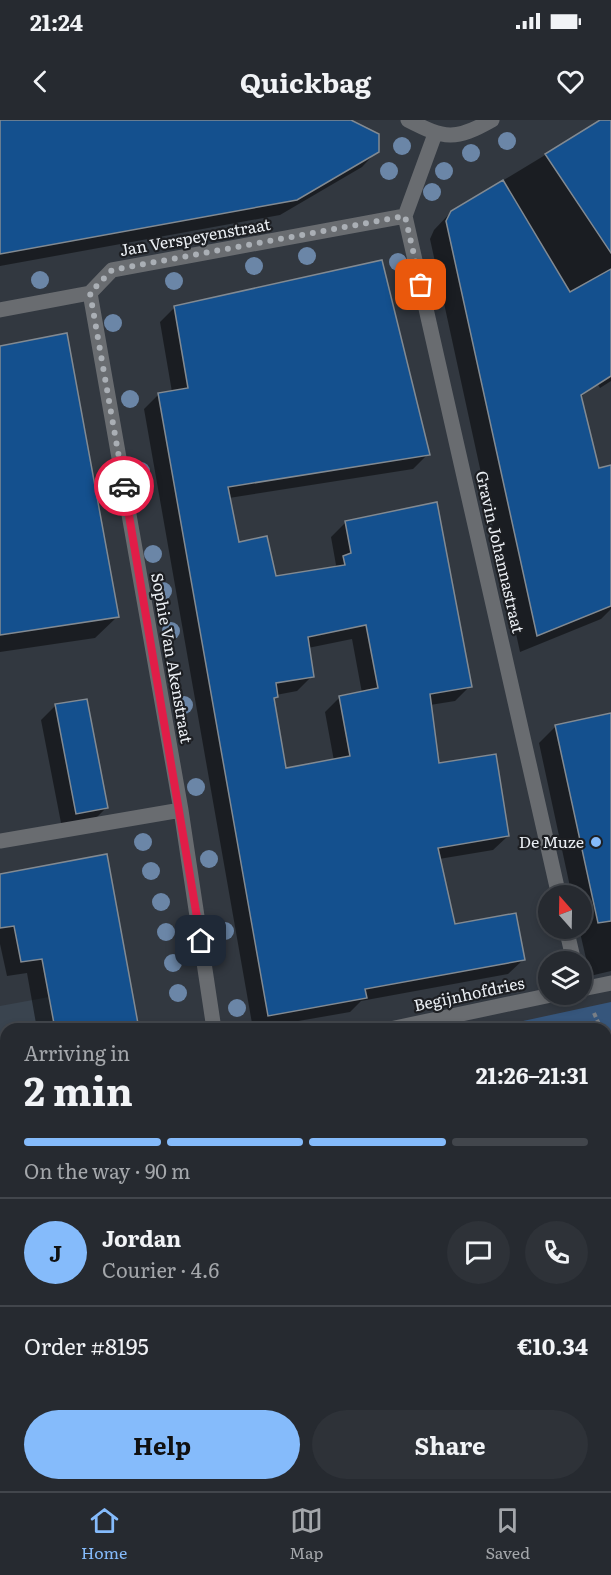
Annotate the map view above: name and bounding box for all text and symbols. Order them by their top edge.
text: 21:24 [30,5,83,38]
text: Quickbag [240,61,371,101]
icon: back [24,65,57,98]
icon: heart [554,65,587,98]
street label: Jan Verspeyenstraat [117,211,273,261]
pin [395,259,446,310]
icon: bag [404,268,437,301]
courier [94,456,154,516]
street label: Gravin Johannastraat [471,468,531,636]
icon: car [108,470,141,503]
street label: Sophie Van Akenstraat [146,571,200,745]
place label: De Muze [519,829,584,853]
marker: De Muze [589,835,603,849]
north arrow [538,885,592,939]
map controls [538,885,592,1005]
pin [175,915,226,966]
icon: home [184,924,217,957]
button: layers [538,951,592,1005]
street label: Begijnhofdries [411,970,526,1016]
text: Arriving in [24,1037,130,1067]
text: 21:26–21:31 [476,1058,588,1091]
text: 2 min [24,1060,133,1118]
text: On the way · 90 m [24,1155,190,1185]
text: Jordan [102,1221,181,1254]
button: chat [447,1221,510,1284]
button: phone [525,1221,588,1284]
text: J [49,1236,62,1269]
text: Courier · 4.6 [102,1254,219,1284]
text: Order #8195 [24,1329,149,1362]
text: €10.34 [517,1329,588,1362]
button: Help [24,1410,300,1479]
button: Share [312,1410,588,1479]
tab: Home [81,1504,127,1564]
tab: Map [289,1504,323,1564]
tab: Saved [485,1504,530,1564]

